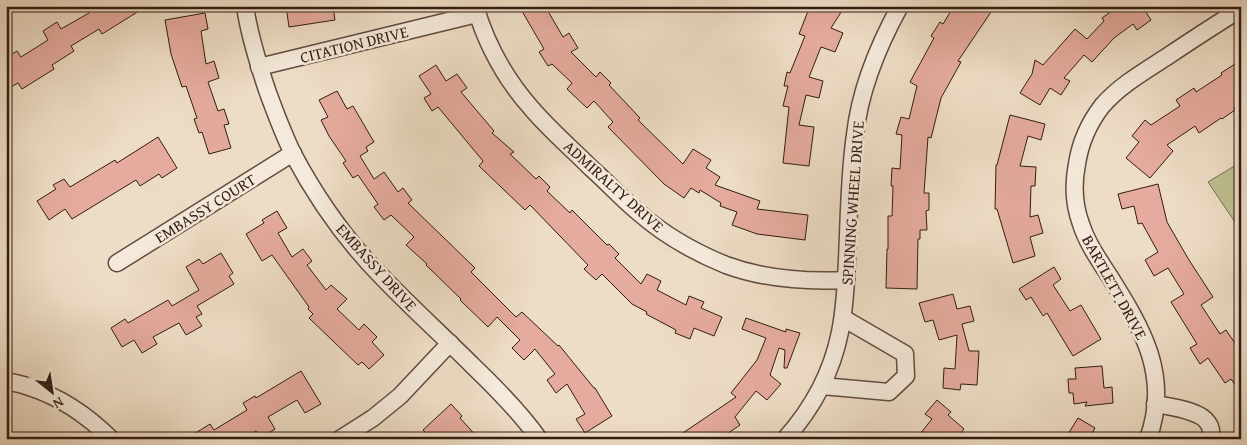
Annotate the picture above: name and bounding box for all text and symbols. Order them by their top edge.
street label: CITATION DRIVE [297,19,411,69]
street label: SPINNING WHEEL DRIVE [834,120,870,286]
street label: ADMIRALTY DRIVE [559,134,669,238]
street label: EMBASSY COURT [150,167,260,249]
street label: EMBASSY DRIVE [331,218,423,316]
street label: BARTLETT DRIVE [1076,230,1154,344]
north arrow [28,368,78,418]
text: N [49,392,68,415]

